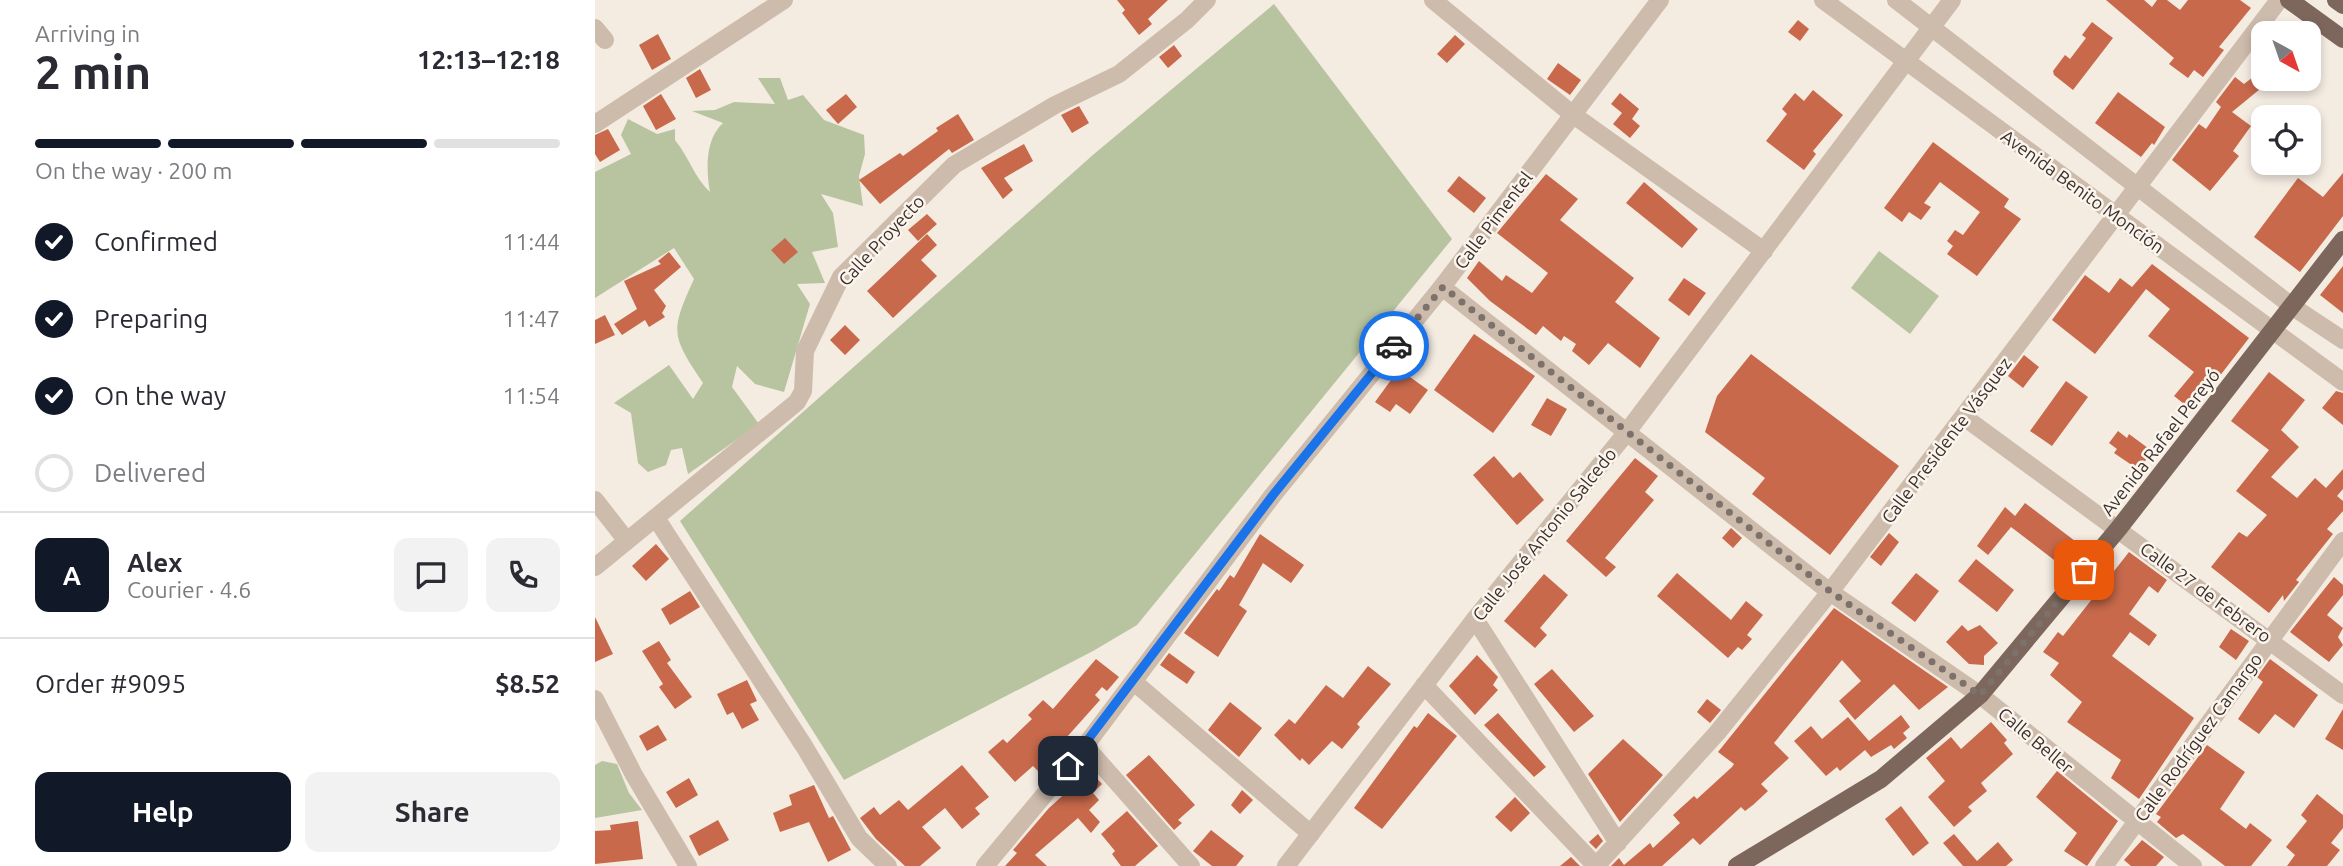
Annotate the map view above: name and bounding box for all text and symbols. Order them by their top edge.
text: Arriving in [35,21,140,46]
north arrow [2251,21,2321,91]
map controls [2251,21,2321,175]
text: 12:13–12:18 [417,45,560,74]
text: 2 min [35,46,151,98]
button: locate [2251,105,2321,175]
street label: Avenida Benito Monción [1998,125,2168,257]
text: On the way · 200 m [35,158,232,183]
street label: Calle Pimentel [1450,167,1536,272]
street label: Calle Proyecto [834,191,928,289]
icon: check [35,223,73,261]
text: Confirmed [94,227,218,256]
text: 11:44 [502,229,560,254]
icon: check [35,300,73,338]
text: Preparing [94,304,208,333]
text: 11:47 [502,306,560,331]
courier [1359,311,1429,381]
icon: car [1375,327,1413,365]
street label: Calle Presidente Vásquez [1877,353,2015,527]
street label: Avenida Rafael Pereyó [2097,365,2223,519]
icon: check [35,377,73,415]
text: On the way [94,381,226,410]
text: 11:54 [502,383,560,408]
street label: Calle José Antonio Salcedo [1468,444,1620,624]
text: Delivered [94,458,206,487]
button: chat [394,538,468,612]
button: phone [486,538,560,612]
street label: Calle 27 de Febrero [2137,538,2275,646]
pin [2054,540,2114,600]
text: Alex [127,548,182,577]
icon: bag [2065,551,2103,589]
text: A [63,561,81,590]
text: Courier · 4.6 [127,577,251,602]
street label: Calle Rodríguez Camargo [2130,649,2266,825]
text: Order #9095 [35,669,186,698]
text: $8.52 [495,669,560,698]
street label: Calle Beller [1995,703,2078,777]
pin [1038,736,1098,796]
icon: home [1049,747,1087,785]
button: Help [35,772,291,852]
button: Share [305,772,560,852]

